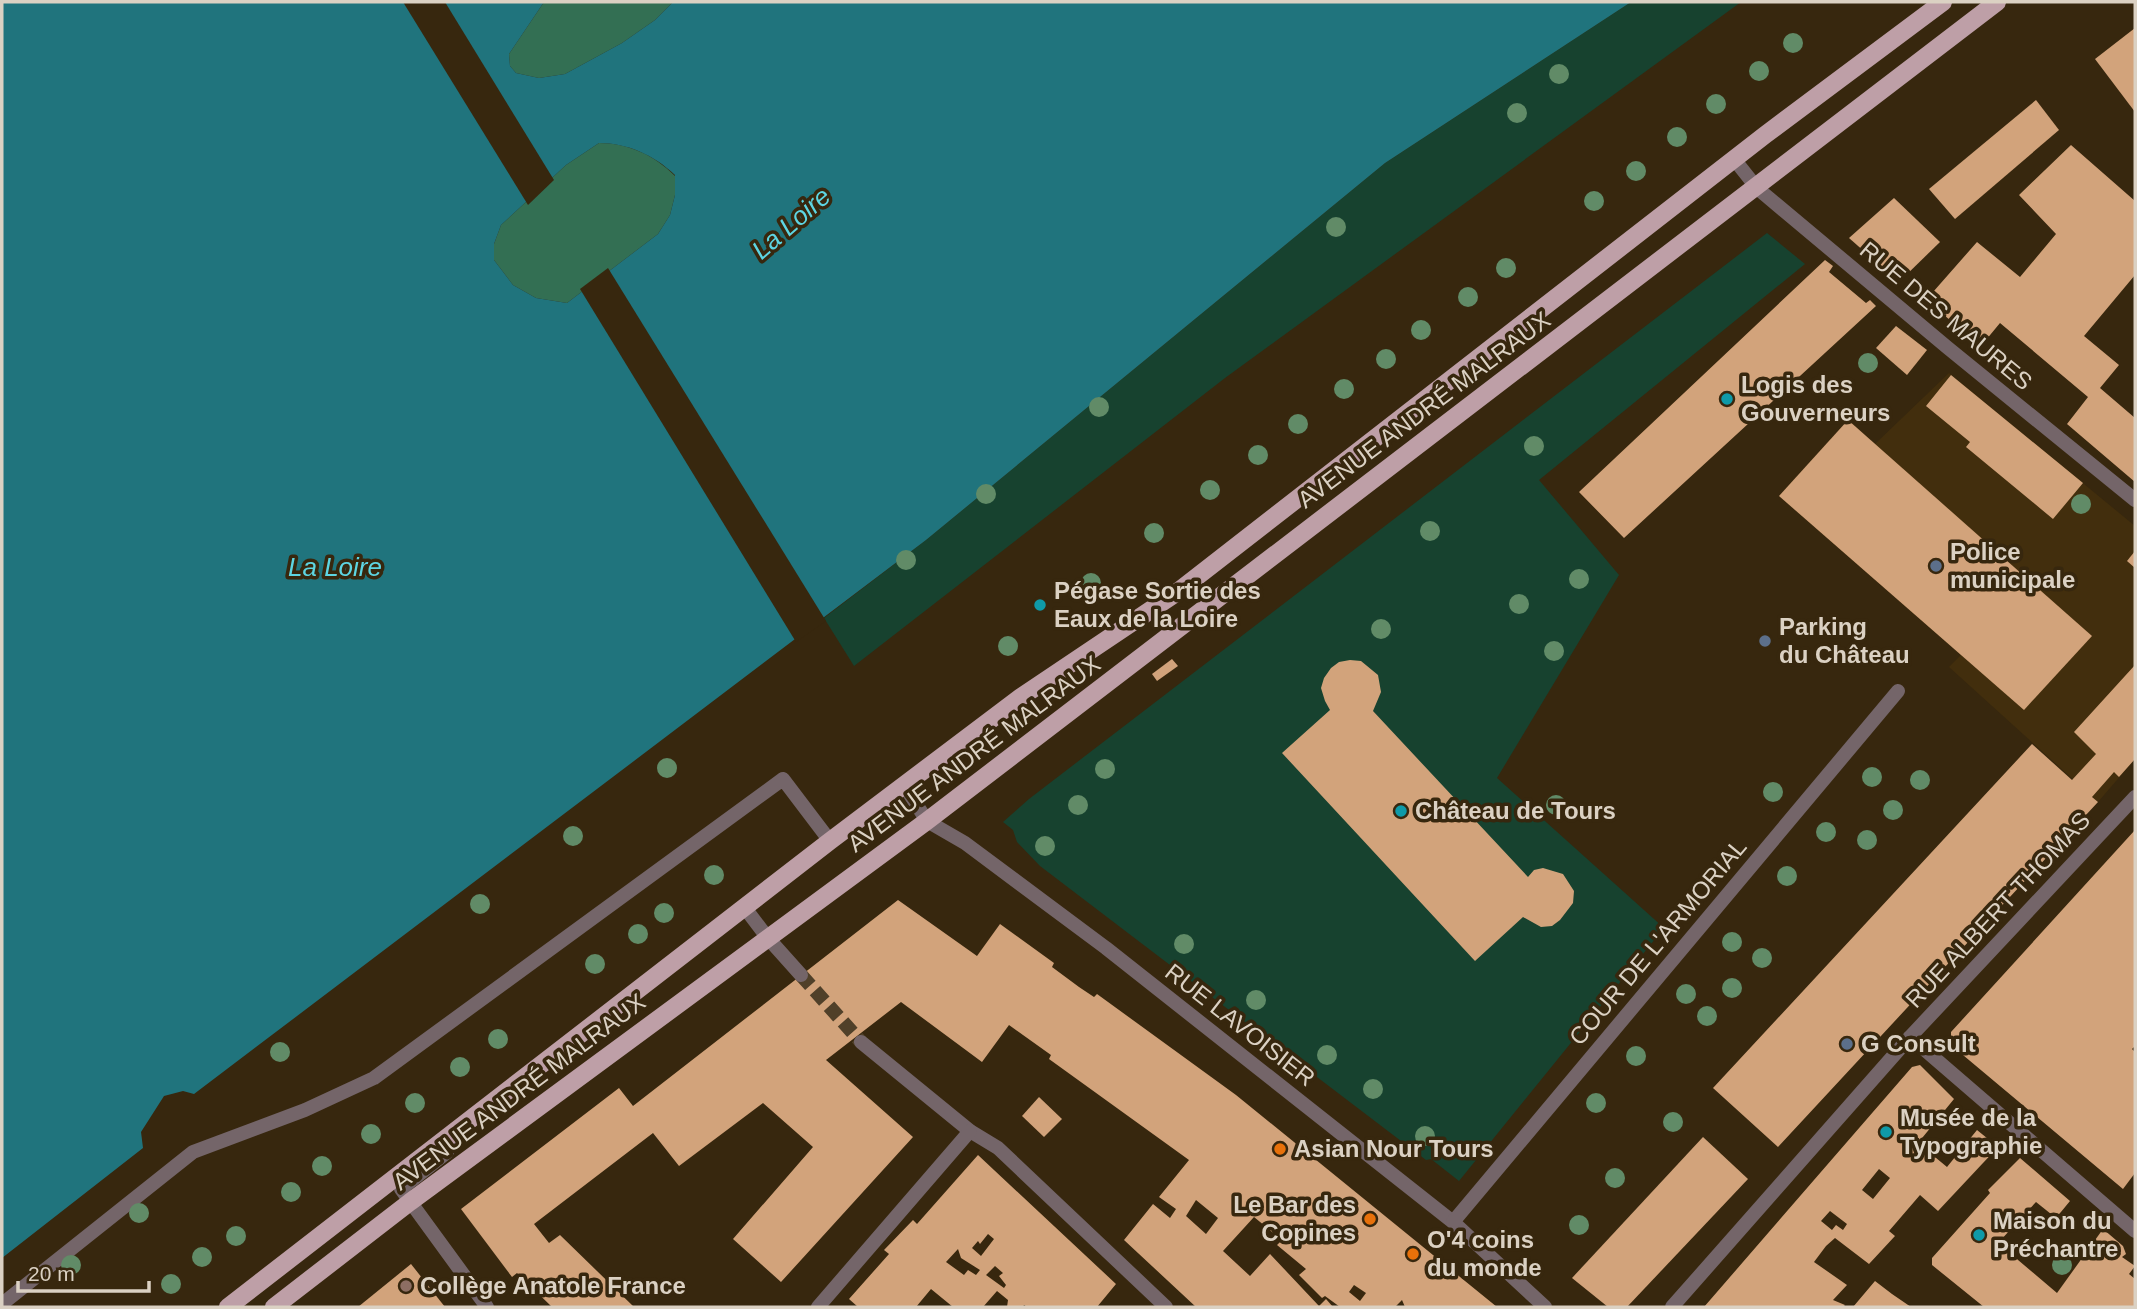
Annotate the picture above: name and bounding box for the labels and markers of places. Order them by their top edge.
place label: Logis des Gouverneurs [1741,371,1890,426]
marker: Logis des Gouverneurs [1719,391,1735,407]
place label: Police municipale [1950,538,2075,593]
marker: Police municipale [1928,558,1944,574]
place label: Pégase Sortie des Eaux de la Loire [1054,577,1261,632]
marker: Pégase Sortie des Eaux de la Loire [1032,597,1048,613]
place label: Parking du Château [1779,613,1910,668]
marker: Parking du Château [1757,633,1773,649]
place label: Château de Tours [1415,797,1616,824]
marker: Château de Tours [1393,803,1409,819]
place label: G Consult [1861,1030,1976,1057]
marker: G Consult [1839,1036,1855,1052]
place label: Musée de la Typographie [1900,1104,2042,1159]
marker: Musée de la Typographie [1878,1124,1894,1140]
place label: Asian Nour Tours [1294,1135,1494,1162]
marker: Asian Nour Tours [1272,1141,1288,1157]
place label: Le Bar des Copines [1233,1191,1356,1246]
place label: Maison du Préchantre [1993,1207,2118,1262]
marker: Le Bar des Copines [1362,1211,1378,1227]
place label: O'4 coins du monde [1427,1226,1542,1281]
marker: Maison du Préchantre [1971,1227,1987,1243]
marker: O'4 coins du monde [1405,1246,1421,1262]
place label: Collège Anatole France [420,1272,686,1299]
marker: Collège Anatole France [398,1278,414,1294]

